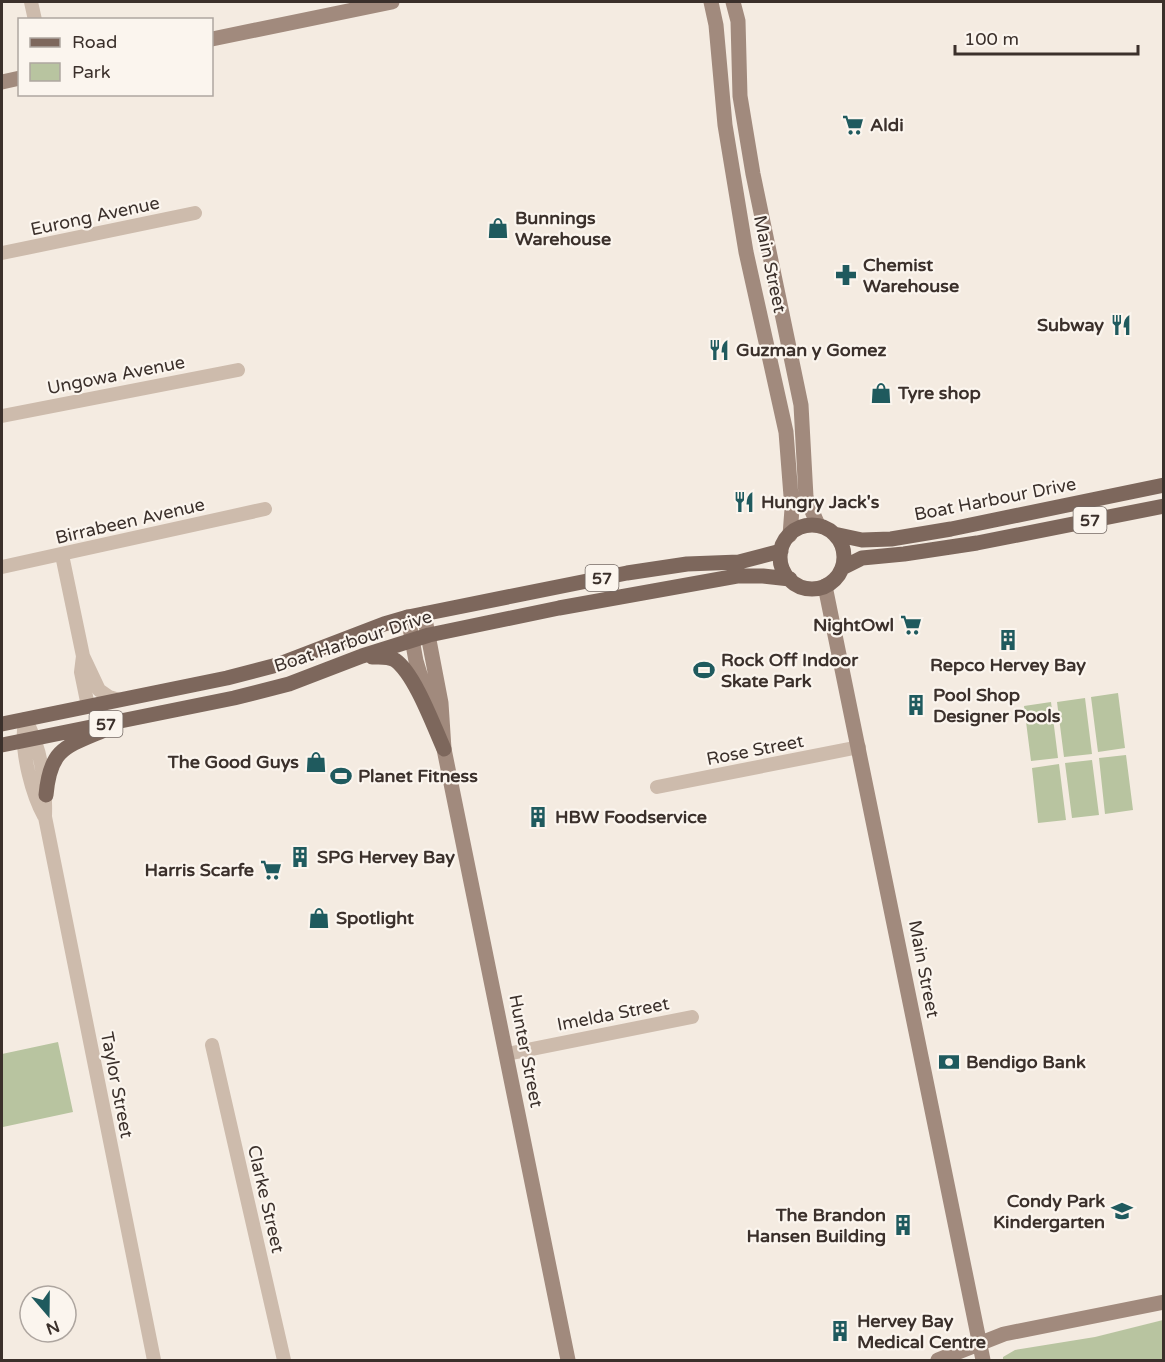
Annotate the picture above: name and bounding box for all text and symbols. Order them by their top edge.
legend [18,18,213,96]
scale bar [955,18,1138,56]
text: 100 m [964,28,1019,50]
text: Road [72,31,117,53]
text: Park [72,61,111,83]
supermarket icon: Aldi [841,113,865,137]
place label: Aldi [870,114,904,136]
street label: Eurong Avenue [29,192,161,240]
place label: Bunnings Warehouse [515,207,611,250]
street label: Main Street [749,213,791,315]
shop icon: Bunnings Warehouse [486,216,510,240]
place label: Chemist Warehouse [863,254,959,297]
pharmacy icon: Chemist Warehouse [834,263,858,287]
restaurant icon: Subway [1109,313,1133,337]
place label: Subway [1037,314,1104,336]
restaurant icon: Guzman y Gomez [707,338,731,362]
place label: Guzman y Gomez [736,339,886,361]
street label: Ungowa Avenue [45,351,187,399]
shop icon: Tyre shop [869,381,893,405]
place label: Tyre shop [897,382,981,404]
street label: Boat Harbour Drive [912,473,1078,525]
restaurant icon: Hungry Jack's [732,490,756,514]
place label: Hungry Jack's [761,491,880,513]
street label: Birrabeen Avenue [53,493,207,549]
road number: 57 [1074,507,1106,533]
road number: 57 [586,565,618,591]
street label: Boat Harbour Drive [271,605,435,677]
supermarket icon: NightOwl [899,613,923,637]
place label: NightOwl [813,614,894,636]
building icon: Repco Hervey Bay [996,628,1020,652]
place label: Rock Off Indoor Skate Park [721,649,859,692]
place label: Repco Hervey Bay [930,654,1086,676]
sports icon: Rock Off Indoor Skate Park [692,658,716,682]
place label: Pool Shop Designer Pools [933,684,1061,727]
building icon: Pool Shop Designer Pools [904,693,928,717]
road number: 57 [90,711,122,737]
street label: Rose Street [704,730,806,770]
shop icon: The Good Guys [304,750,328,774]
place label: The Good Guys [167,751,299,773]
sports icon: Planet Fitness [329,764,353,788]
place label: Planet Fitness [358,765,478,787]
building icon: HBW Foodservice [526,805,550,829]
place label: HBW Foodservice [555,806,707,828]
building icon: SPG Hervey Bay [288,845,312,869]
place label: SPG Hervey Bay [317,846,455,868]
supermarket icon: Harris Scarfe [259,858,283,882]
place label: Harris Scarfe [144,859,254,881]
shop icon: Spotlight [307,906,331,930]
place label: Spotlight [336,907,414,929]
street label: Main Street [904,918,944,1020]
street label: Hunter Street [504,992,548,1110]
street label: Imelda Street [555,992,671,1036]
street label: Taylor Street [96,1030,138,1140]
bank icon: Bendigo Bank [937,1050,961,1074]
place label: Bendigo Bank [966,1051,1086,1073]
street label: Clarke Street [243,1143,289,1255]
place label: Condy Park Kindergarten [993,1190,1105,1233]
school or university icon: Condy Park Kindergarten [1110,1199,1134,1223]
place label: The Brandon Hansen Building [746,1204,886,1247]
building icon: The Brandon Hansen Building [891,1213,915,1237]
north arrow [18,1284,78,1344]
place label: Hervey Bay Medical Centre [857,1310,986,1353]
text: N [43,1316,62,1339]
building icon: Hervey Bay Medical Centre [828,1319,852,1343]

